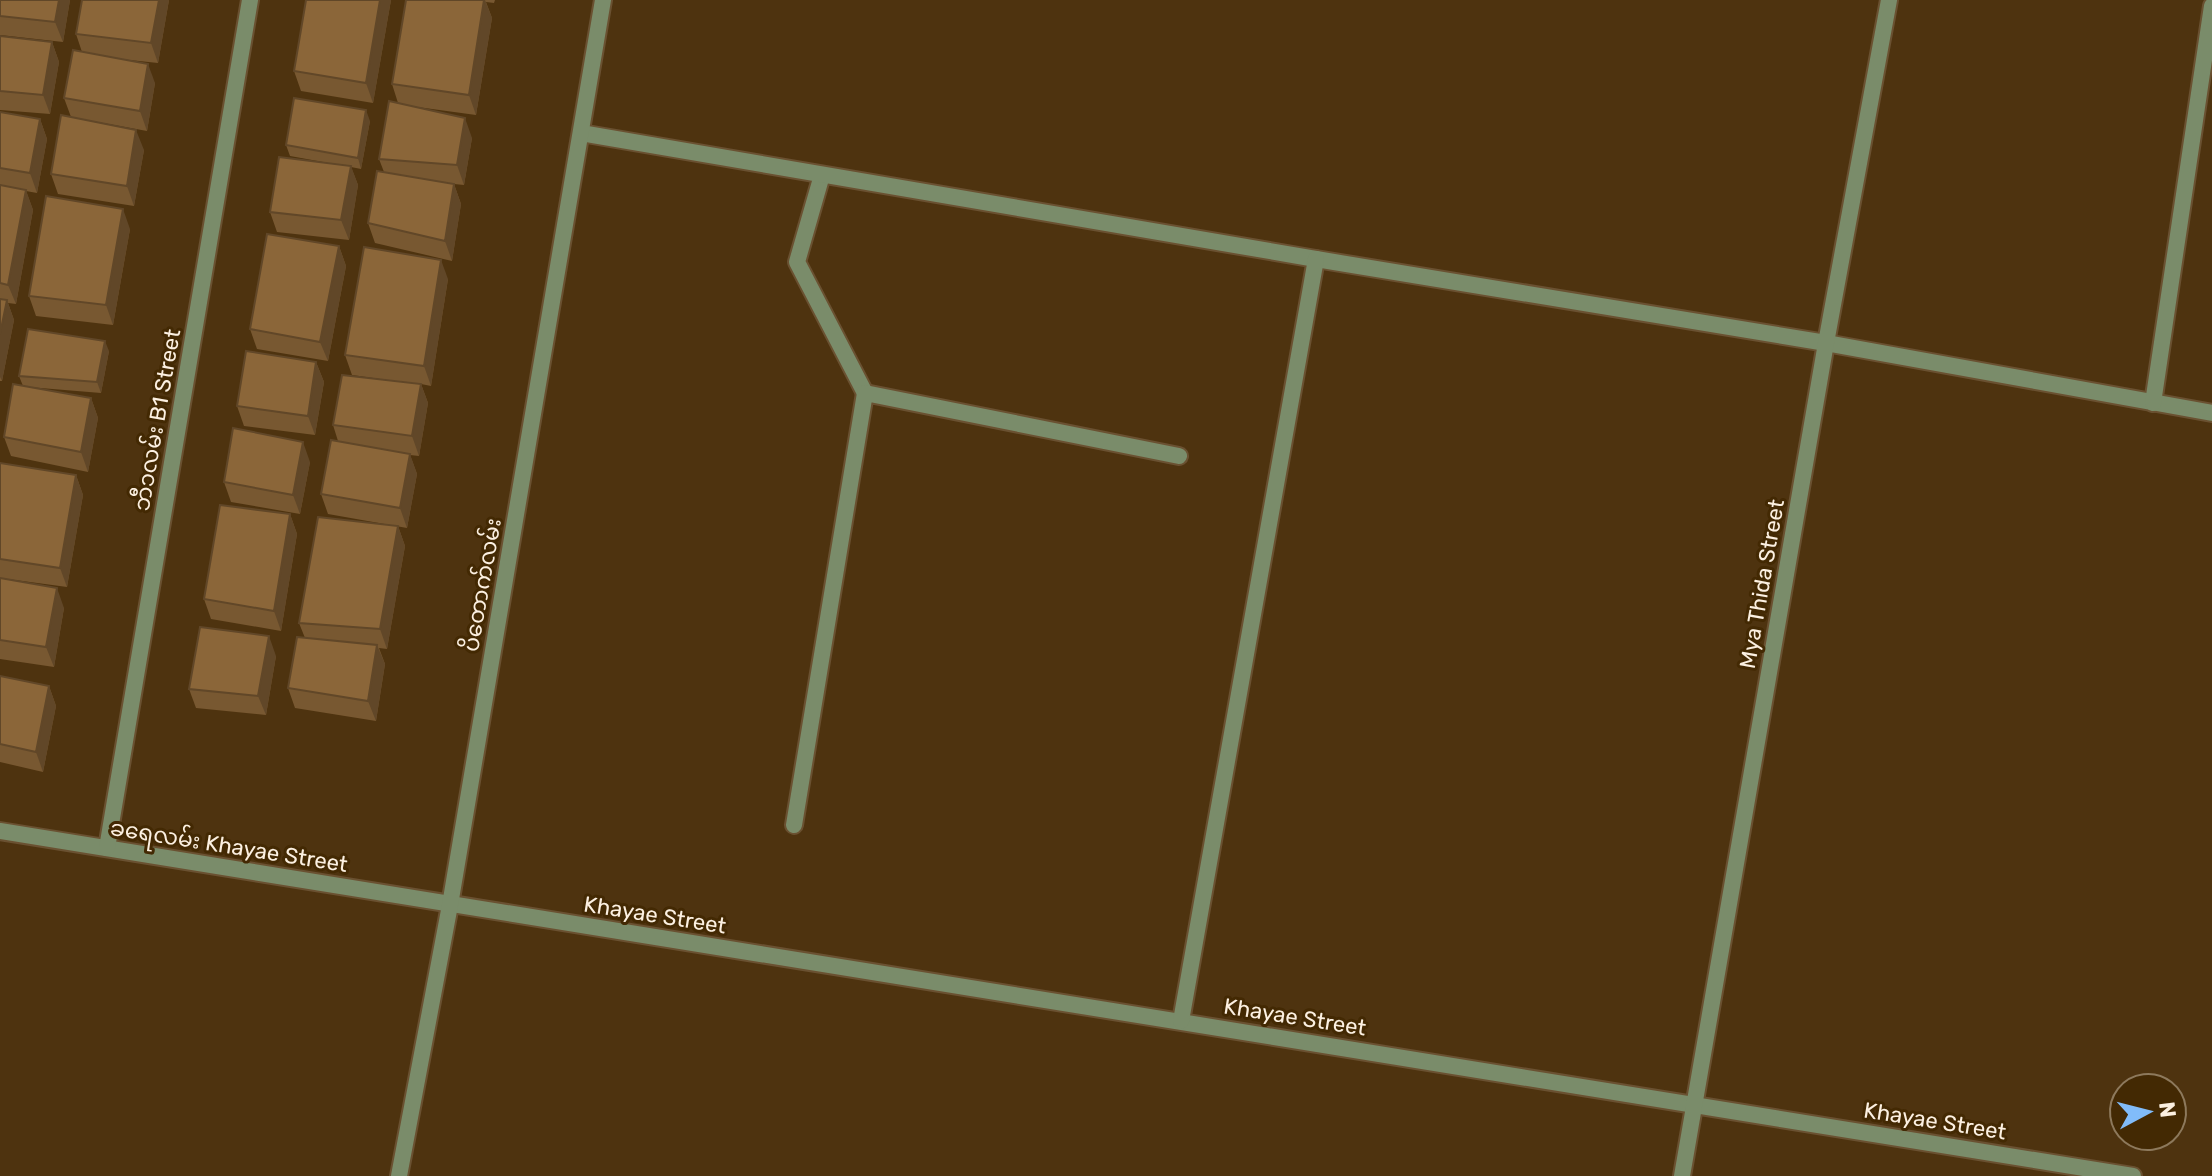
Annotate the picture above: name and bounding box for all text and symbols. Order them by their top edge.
street label: ဘီ၁လမ်း B1 Street [126,326,186,513]
street label: Mya Thida Street [1734,497,1790,671]
street label: ပိတောက်လမ်း [455,516,507,654]
street label: ခရေလမ်း Khayae Street [108,812,350,882]
street label: Khayae Street [582,890,728,940]
street label: Khayae Street [1222,992,1368,1042]
north arrow [2108,1072,2188,1152]
street label: Khayae Street [1862,1096,2008,1146]
text: N [2153,1100,2182,1119]

